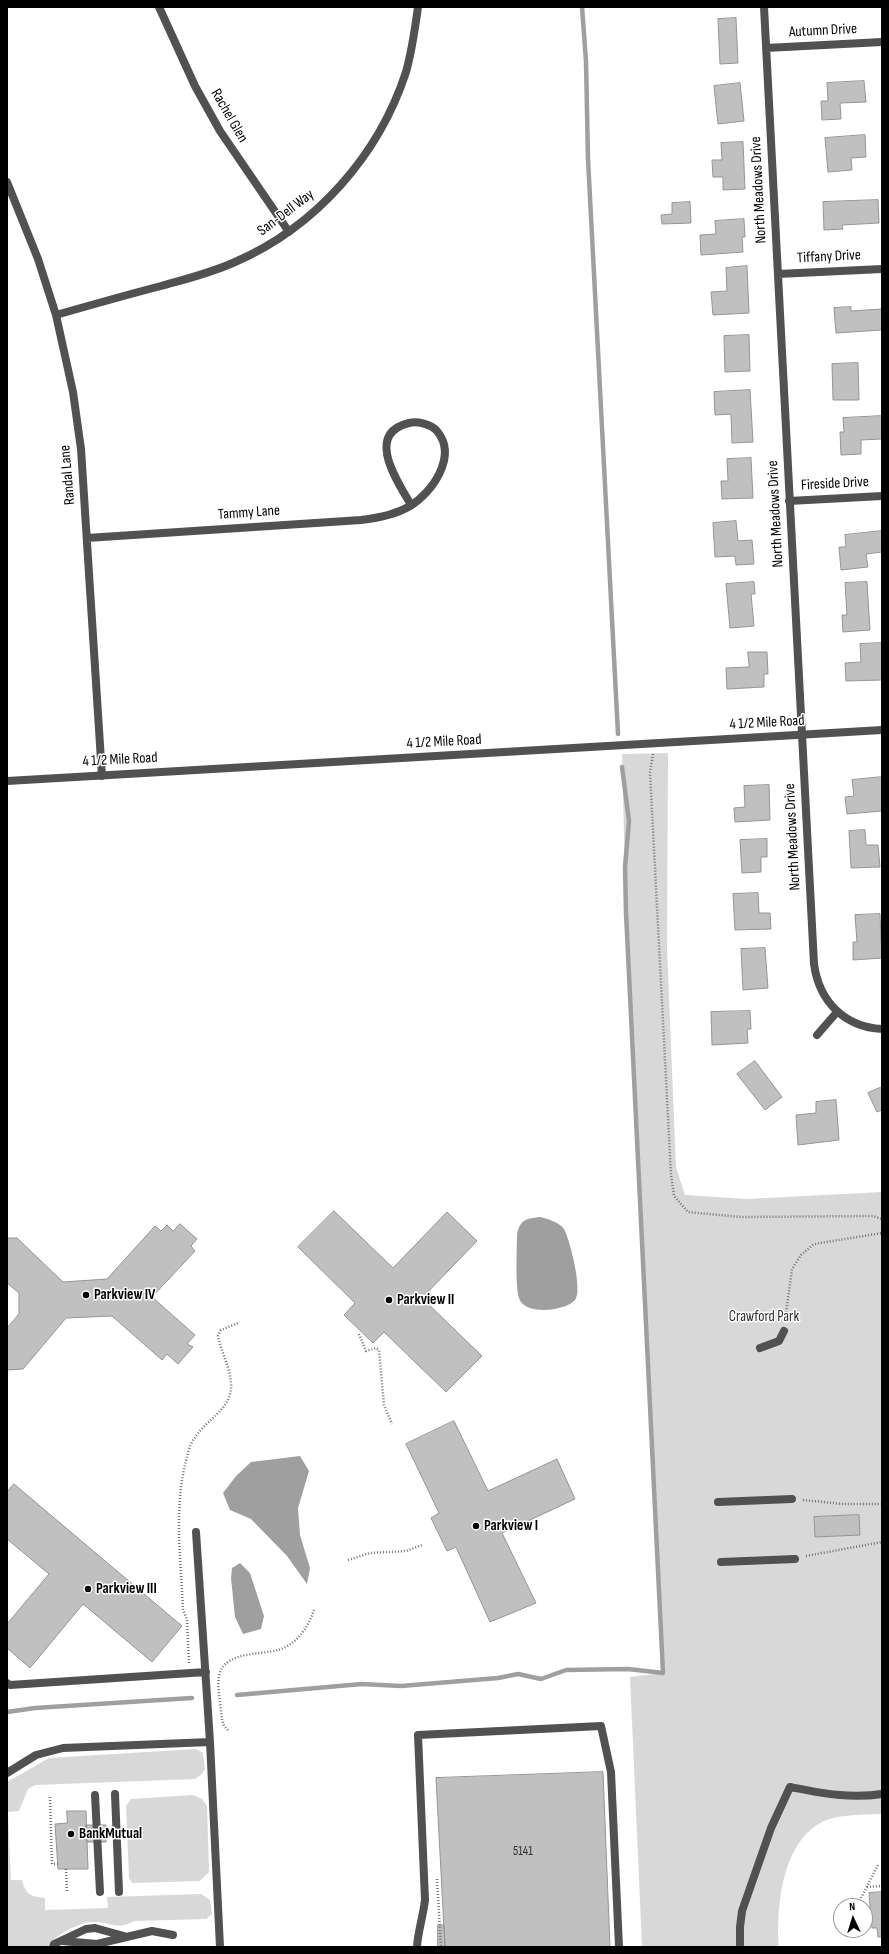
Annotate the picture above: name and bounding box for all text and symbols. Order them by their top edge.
street label: Autumn Drive [788,20,858,42]
street label: Rachel Glen [206,86,252,146]
street label: North Meadows Drive [747,136,771,244]
street label: San-Dell Way [254,186,318,240]
street label: Tiffany Drive [797,246,861,268]
street label: Randal Lane [56,444,80,506]
street label: North Meadows Drive [764,460,788,568]
street label: Fireside Drive [801,473,869,495]
street label: Tammy Lane [217,502,281,524]
street label: 4 1/2 Mile Road [729,712,805,734]
street label: 4 1/2 Mile Road [406,731,482,753]
street label: 4 1/2 Mile Road [82,749,158,771]
street label: North Meadows Drive [781,783,805,891]
place label: Parkview IV [94,1286,155,1304]
marker: Parkview IV [81,1290,91,1300]
place label: Parkview II [397,1291,454,1309]
marker: Parkview II [384,1295,394,1305]
park label: Crawford Park [729,1308,799,1326]
place label: Parkview I [484,1517,538,1535]
marker: Parkview I [471,1521,481,1531]
place label: Parkview III [96,1580,157,1598]
marker: Parkview III [83,1584,93,1594]
place label: BankMutual [79,1825,142,1843]
marker: BankMutual [66,1829,76,1839]
house number: 5141 [513,1844,533,1860]
north arrow [833,1898,873,1938]
text: N [849,1900,856,1913]

